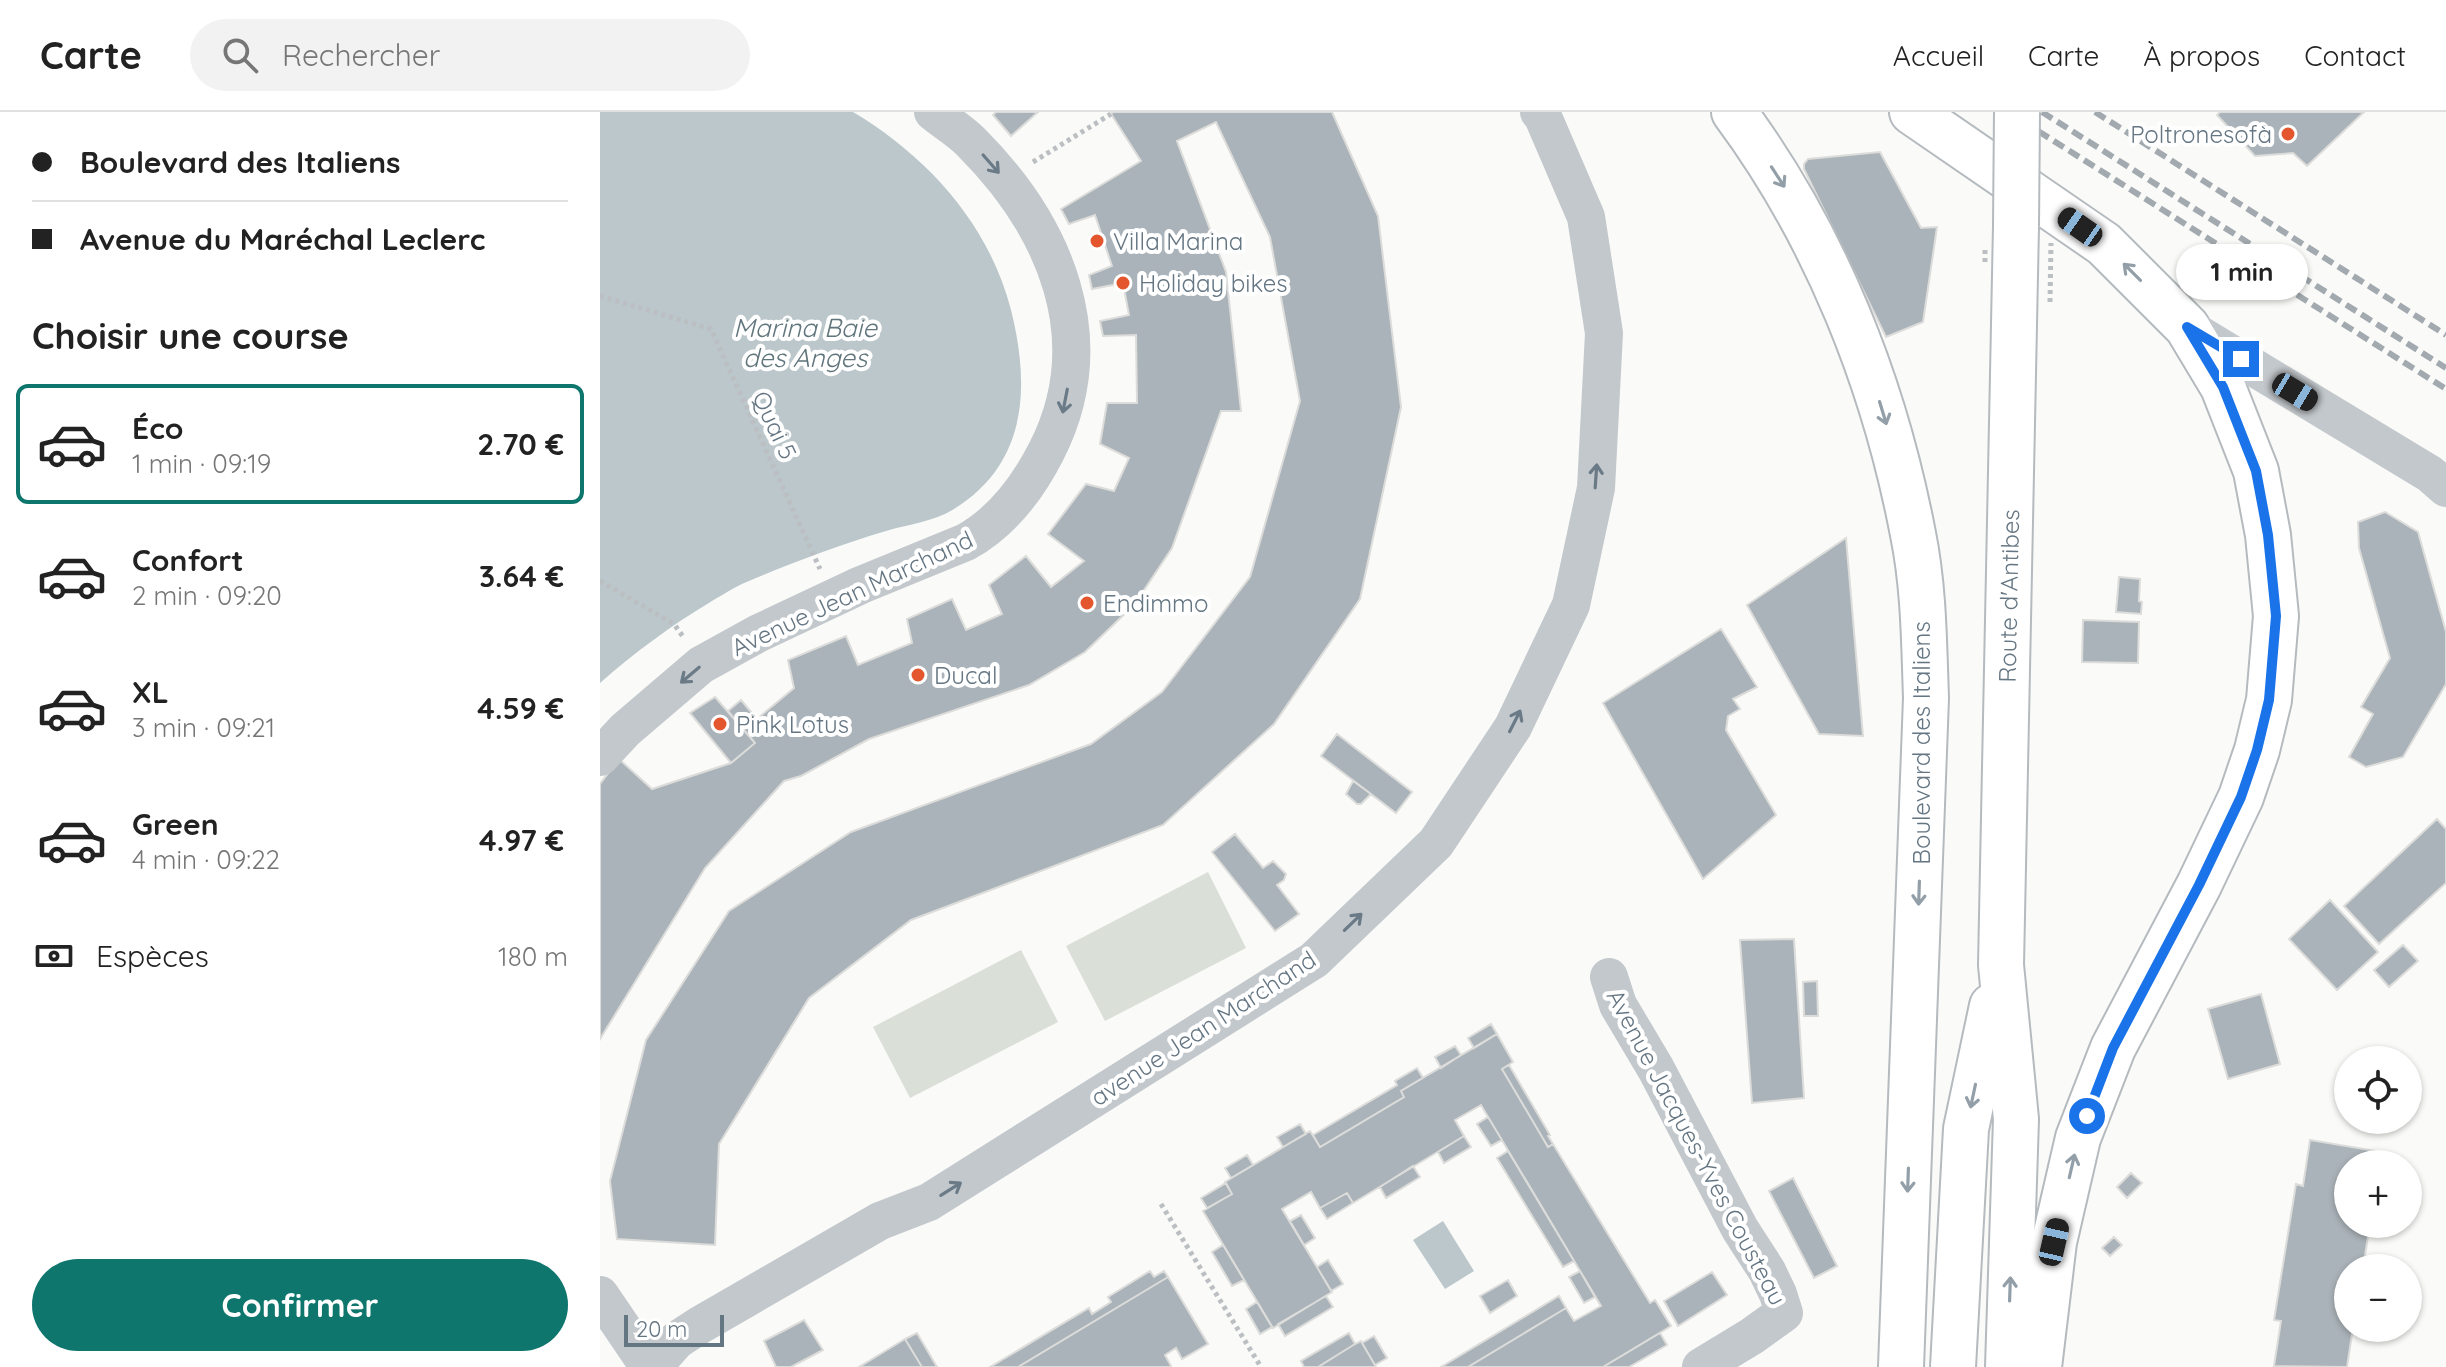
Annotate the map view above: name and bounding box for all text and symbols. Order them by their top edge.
search box [190,19,750,91]
text: Carte [40,31,142,79]
icon: search [218,33,262,77]
text: Rechercher [282,36,440,74]
text: Accueil [1893,38,1984,73]
text: Carte [2028,38,2099,73]
text: À propos [2143,38,2260,73]
text: Contact [2304,38,2406,73]
place label: Poltronesofà [2130,119,2272,149]
marker: Poltronesofà [2279,125,2297,143]
text: Boulevard des Italiens [80,143,401,181]
one-way arrow [981,153,999,173]
one-way arrow [1769,165,1786,187]
car [2053,203,2107,251]
text: Avenue du Maréchal Leclerc [80,220,485,258]
place label: Villa Marina [1113,226,1243,256]
marker: Villa Marina [1088,232,1106,250]
callout: 1 min [2175,243,2307,299]
text: 1 min [2211,255,2274,288]
one-way arrow [2122,262,2142,282]
place label: Holiday bikes [1139,268,1288,298]
marker: Holiday bikes [1114,274,1132,292]
water label: Marina Baie des Anges [733,311,878,374]
text: Choisir une course [32,313,349,358]
route end [2223,341,2259,377]
car [2268,369,2322,415]
street label: Quai 5 [746,386,804,464]
one-way arrow [1056,388,1071,414]
one-way arrow [1876,400,1891,426]
icon: car [36,408,108,480]
text: Éco [132,409,183,447]
text: 2.70 € [477,425,564,463]
text: 1 min · 09:19 [132,447,271,480]
one-way arrow [1589,463,1604,490]
street label: Route d'Antibes [1992,509,2025,683]
street label: Avenue Jean Marchand [726,524,978,662]
icon: car [36,540,108,612]
text: Confort [132,541,244,579]
text: 3.64 € [479,557,564,595]
text: 2 min · 09:20 [132,579,282,612]
place label: Endimmo [1103,588,1208,618]
marker: Endimmo [1078,594,1096,612]
street label: Boulevard des Italiens [1906,621,1936,865]
place label: Ducal [934,660,997,690]
one-way arrow [681,666,701,684]
marker: Ducal [909,666,927,684]
icon: car [36,672,108,744]
text: XL [132,673,169,711]
text: 4.59 € [477,689,564,727]
place label: Pink Lotus [736,709,849,739]
one-way arrow [1508,710,1524,733]
text: 3 min · 09:21 [132,711,275,744]
marker: Pink Lotus [711,715,729,733]
icon: car [36,804,108,876]
text: Green [132,805,219,843]
text: 4.97 € [479,821,564,859]
text: 4 min · 09:22 [132,843,280,876]
one-way arrow [1912,879,1927,906]
one-way arrow [1343,913,1363,932]
icon: cash [32,934,76,978]
text: Espèces [96,937,209,975]
text: 180 m [498,940,568,973]
street label: avenue Jean Marchand [1085,944,1321,1112]
street label: Avenue Jacques-Yves Cousteau [1601,984,1793,1310]
map controls [2334,1046,2422,1342]
button: locate [2334,1046,2422,1134]
one-way arrow [1965,1082,1980,1108]
route start [2069,1098,2105,1134]
button: + [2334,1150,2422,1238]
one-way arrow [2065,1153,2080,1179]
one-way arrow [1901,1166,1916,1193]
one-way arrow [939,1181,962,1197]
car [2037,1216,2071,1268]
button: − [2334,1254,2422,1342]
button: Confirmer [32,1259,568,1351]
one-way arrow [2003,1276,2018,1303]
scale bar [624,1311,724,1347]
text: 20 m [636,1315,687,1343]

